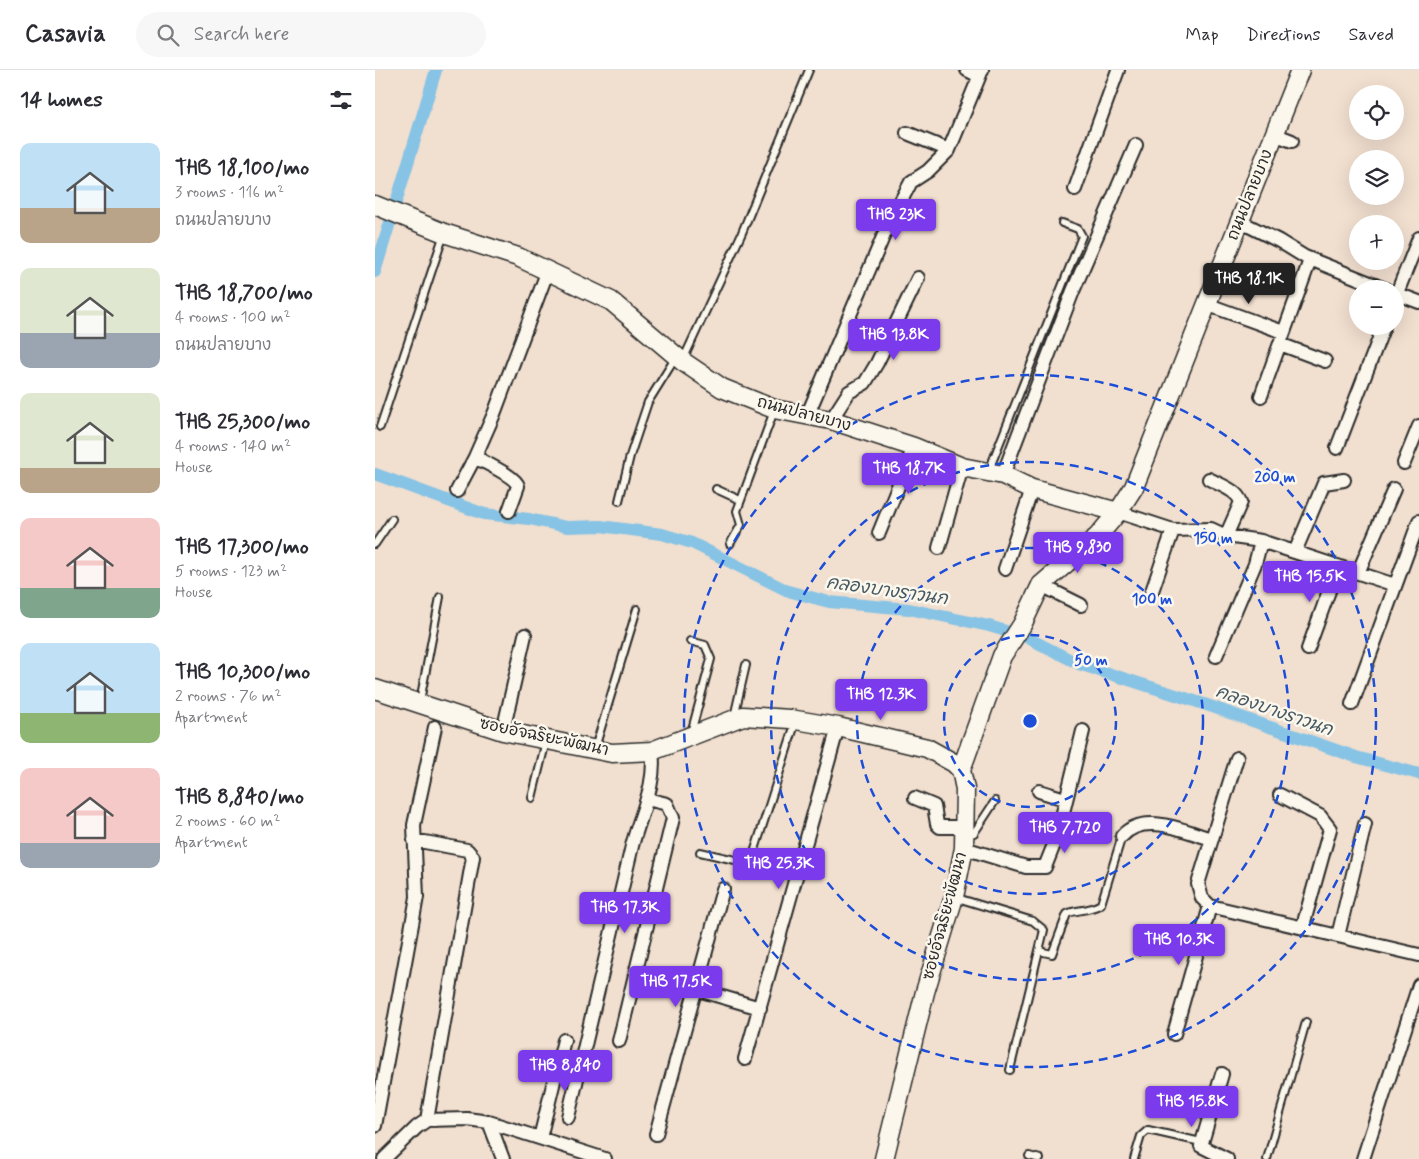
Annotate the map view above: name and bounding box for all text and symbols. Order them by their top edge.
search box [136,12,486,57]
text: Casavia [25,19,106,50]
icon: search [154,21,182,49]
text: Search here [194,22,289,47]
text: Map [1186,23,1219,47]
text: Directions [1247,23,1321,47]
text: Saved [1349,23,1394,47]
map controls [1349,85,1404,335]
button: locate [1349,85,1404,140]
text: 14 homes [20,86,103,114]
icon: filters [327,86,355,114]
street label: ถนนปลายบาง [1222,146,1278,244]
button: layers [1349,150,1404,205]
text: THB 18,100/mo [175,154,309,182]
icon: home [60,163,120,223]
text: 3 rooms · 116 m² [175,182,284,203]
pin: THB 23K [850,198,942,241]
text: THB 23K [867,204,925,225]
text: ถนนปลายบาง [175,210,271,231]
button: + [1349,215,1404,270]
pin: THB 18.1K [1192,262,1306,305]
text: THB 18.1K [1214,268,1284,289]
text: THB 18,700/mo [175,279,313,307]
button: − [1349,280,1404,335]
icon: home [60,288,120,348]
text: 4 rooms · 100 m² [175,307,291,328]
pin: THB 13.8K [837,318,951,361]
text: THB 13.8K [859,324,929,345]
text: ถนนปลายบาง [175,335,271,356]
street label: ถนนปลายบาง [755,391,853,437]
text: THB 25,300/mo [175,408,310,436]
icon: home [60,413,120,473]
text: 4 rooms · 140 m² [175,436,291,457]
pin: THB 18.7K [852,452,966,495]
text: House [175,457,213,478]
text: THB 18.7K [873,458,945,479]
text: 200 m [1255,468,1296,488]
text: 150 m [1193,529,1233,549]
pin: THB 9,830 [1021,532,1135,574]
text: THB 17,300/mo [175,533,309,561]
text: THB 9,830 [1044,537,1112,558]
icon: home [60,538,120,598]
pin: THB 15.5K [1253,560,1367,603]
text: 5 rooms · 123 m² [175,561,287,582]
text: THB 15.5K [1274,566,1346,587]
water label: คลองบางราวนก [825,571,950,612]
text: House [175,582,213,603]
text: 100 m [1132,590,1172,610]
text: 50 m [1074,651,1108,671]
text: THB 10,300/mo [175,658,310,686]
icon: home [60,663,120,723]
pin: THB 12.3K [824,678,938,721]
water label: คลองบางราวนก [1212,680,1337,743]
text: THB 12.3K [846,684,916,705]
text: 2 rooms · 76 m² [175,686,282,707]
text: Apartment [175,707,248,728]
street label: ซอยอัจฉริยะพัฒนา [477,712,611,761]
centre of rings [1021,712,1039,730]
text: THB 8,840/mo [175,783,304,811]
icon: home [60,788,120,848]
text: 2 rooms · 60 m² [175,811,280,832]
pin: THB 7,720 [1008,812,1122,854]
text: THB 7,720 [1029,817,1101,838]
text: Apartment [175,832,248,853]
pin: THB 25.3K [722,848,836,890]
street label: ซอยอัจฉริยะพัฒนา [917,849,972,982]
text: THB 25.3K [744,853,814,874]
pin: THB 17.3K [568,892,682,934]
text: THB 17.3K [590,897,660,918]
pin: THB 10.3K [1122,924,1236,966]
text: THB 10.3K [1144,929,1214,950]
pin: THB 17.5K [619,966,733,1008]
text: THB 17.5K [640,971,712,992]
pin: THB 8,840 [508,1050,622,1092]
text: THB 8,840 [529,1055,601,1076]
pin: THB 15.8K [1135,1086,1249,1128]
text: THB 15.8K [1156,1091,1228,1112]

